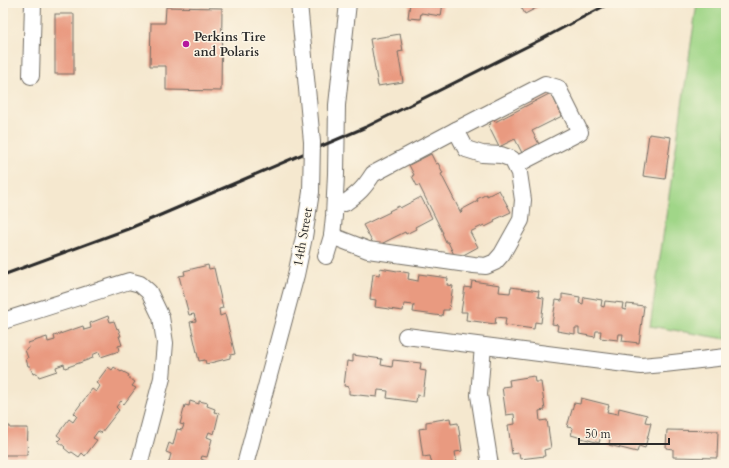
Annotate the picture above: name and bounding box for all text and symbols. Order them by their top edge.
place label: Perkins Tire and Polaris [194,28,266,61]
marker: Perkins Tire and Polaris [181,39,191,49]
street label: 14th Street [289,206,317,268]
scale bar [579,420,669,446]
text: 50 m [585,426,612,442]

